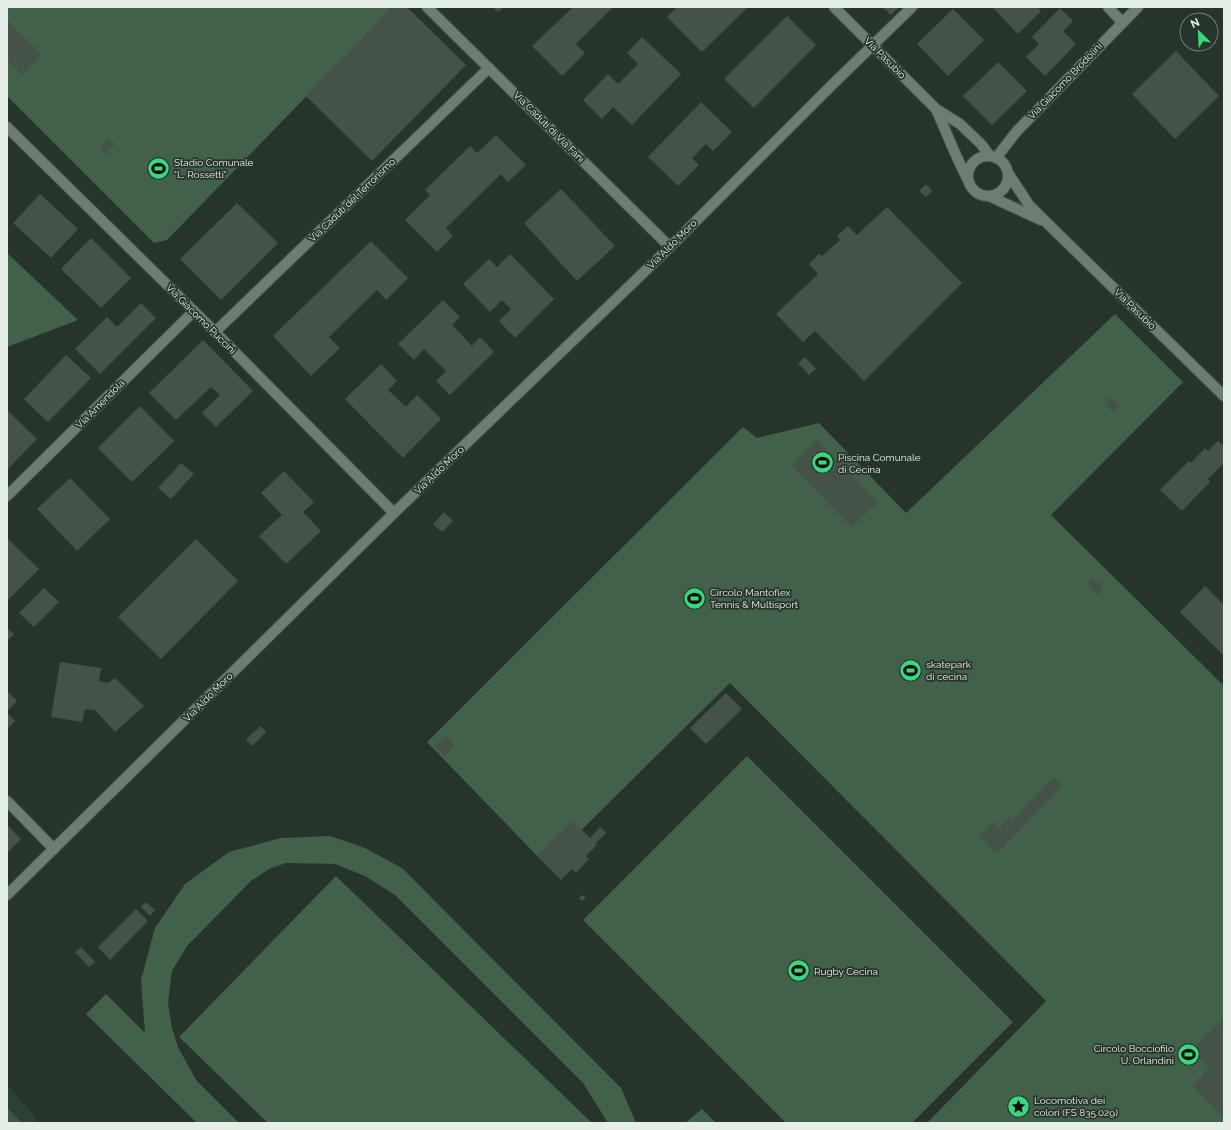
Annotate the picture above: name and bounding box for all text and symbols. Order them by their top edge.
north arrow [1179,12,1219,52]
text: N [1189,16,1202,31]
street label: Via Pasubio [862,35,908,81]
street label: Via Giacomo Brodolini [1026,41,1104,121]
street label: Via Caduti di Via Fani [511,89,587,165]
sports icon: Stadio Comunale "L. Rossetti" [145,155,171,181]
street label: Via Caduti del Terrorismo [307,156,397,244]
place label: Stadio Comunale "L. Rossetti" [174,157,254,180]
street label: Via Aldo Moro [645,217,699,271]
street label: Via Giacomo Puccini [164,282,238,356]
street label: Via Pasubio [1112,286,1158,332]
street label: Via Amendola [73,377,127,431]
street label: Via Aldo Moro [412,444,466,496]
sports icon: Piscina Comunale di Cecina [810,450,836,476]
place label: Piscina Comunale di Cecina [838,452,921,475]
sports icon: Circolo Mantoflex Tennis & Multisport [682,585,708,611]
place label: Circolo Mantoflex Tennis & Multisport [710,587,799,610]
sports icon: skatepark di cecina [898,657,924,683]
place label: skatepark di cecina [926,659,972,682]
street label: Via Aldo Moro [181,670,235,724]
sports icon: Rugby Cecina [785,958,811,984]
place label: Rugby Cecina [814,966,878,977]
sports icon: Circolo Bocciofilo U. Orlandini [1176,1041,1202,1067]
place label: Circolo Bocciofilo U. Orlandini [1094,1043,1174,1066]
place icon: Locomotiva dei colori (FS 835.029) [1006,1093,1032,1119]
place label: Locomotiva dei colori (FS 835.029) [1034,1095,1118,1118]

